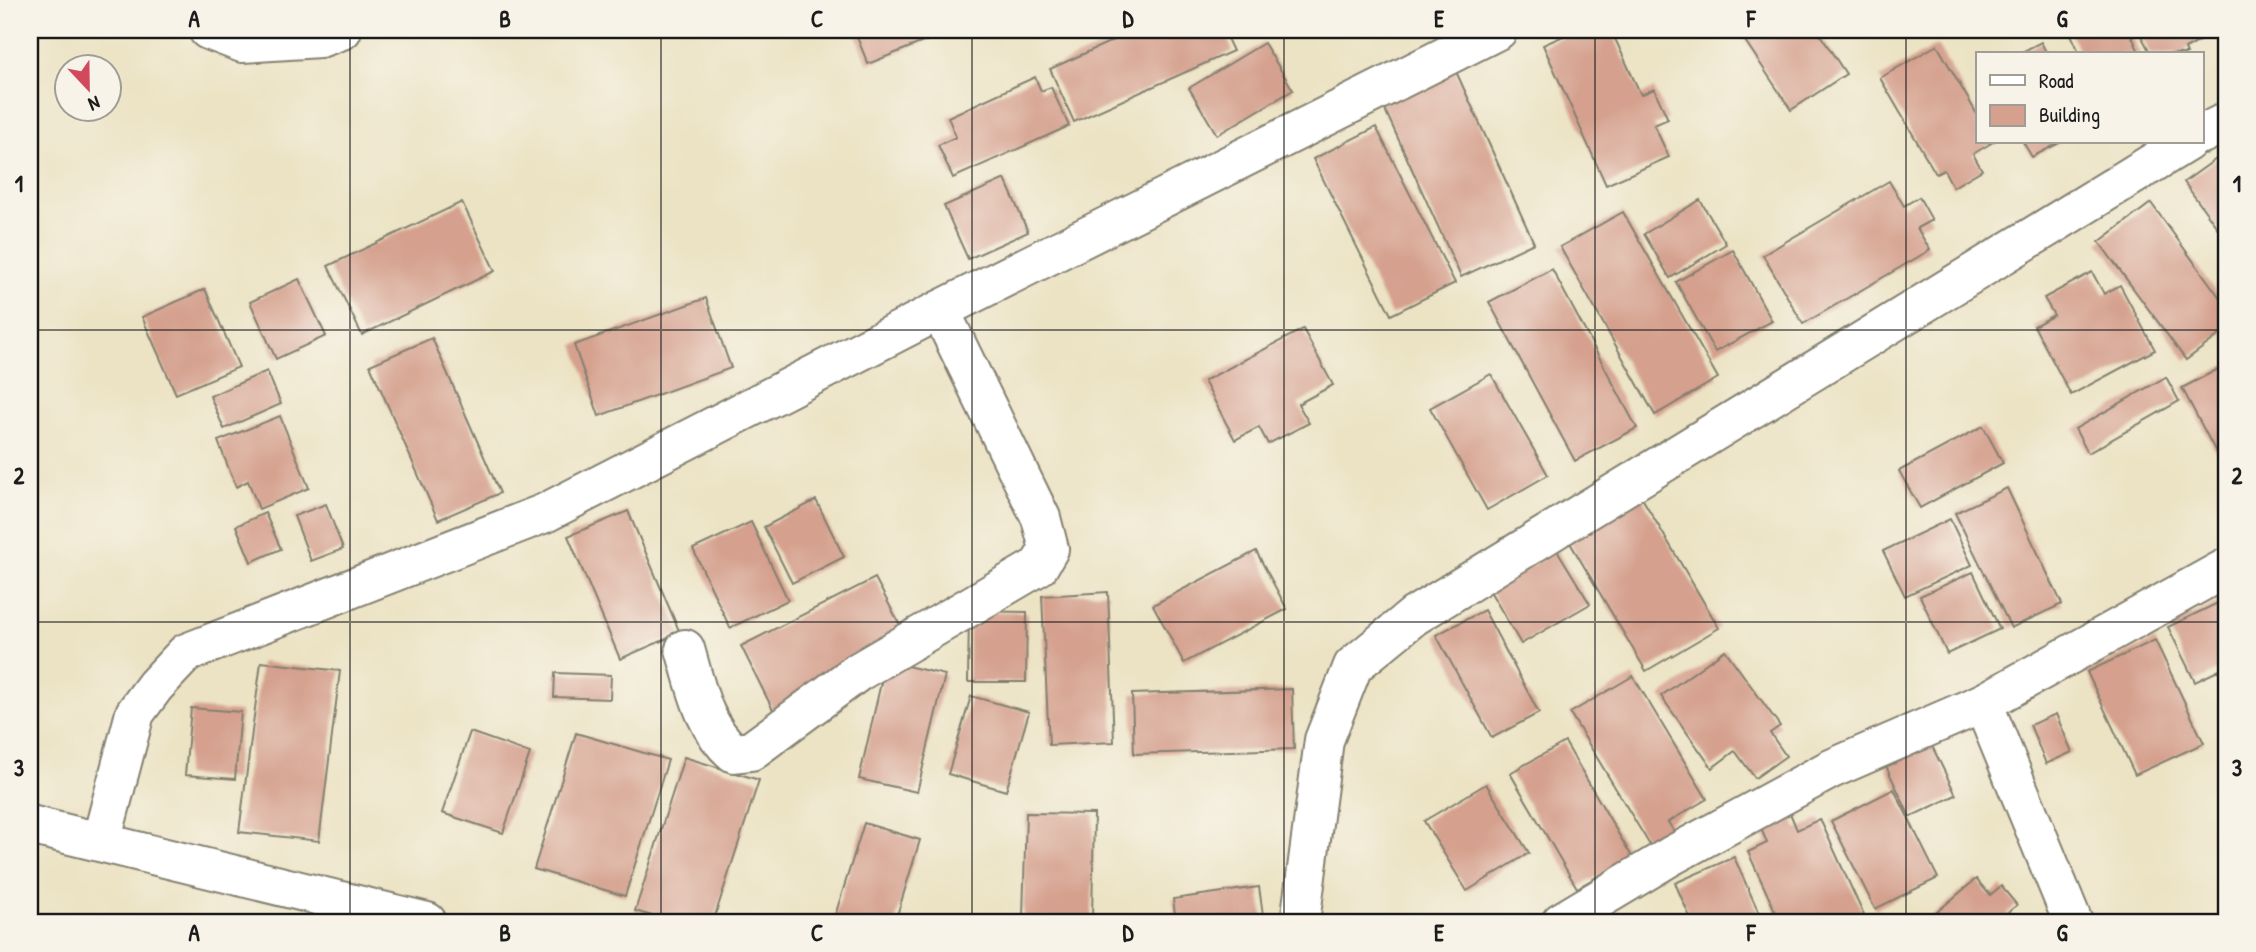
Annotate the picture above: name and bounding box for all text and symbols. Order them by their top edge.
text: A [188,3,200,34]
text: B [499,3,511,34]
text: C [811,3,823,34]
text: D [1123,3,1135,34]
text: E [1434,3,1445,34]
text: F [1746,3,1757,34]
text: G [2056,3,2068,34]
north arrow [52,52,122,122]
legend [1976,52,2204,144]
text: Road [2039,66,2073,95]
text: N [85,90,104,118]
text: Building [2039,100,2100,129]
text: 1 [15,168,23,199]
text: 1 [2233,168,2241,199]
text: 2 [14,460,25,491]
text: 2 [2232,460,2243,491]
text: 3 [14,752,24,783]
text: 3 [2232,752,2242,783]
text: A [188,917,200,948]
text: B [499,917,511,948]
text: C [811,917,823,948]
text: D [1123,917,1135,948]
text: E [1434,917,1445,948]
text: F [1746,917,1757,948]
text: G [2056,917,2068,948]

